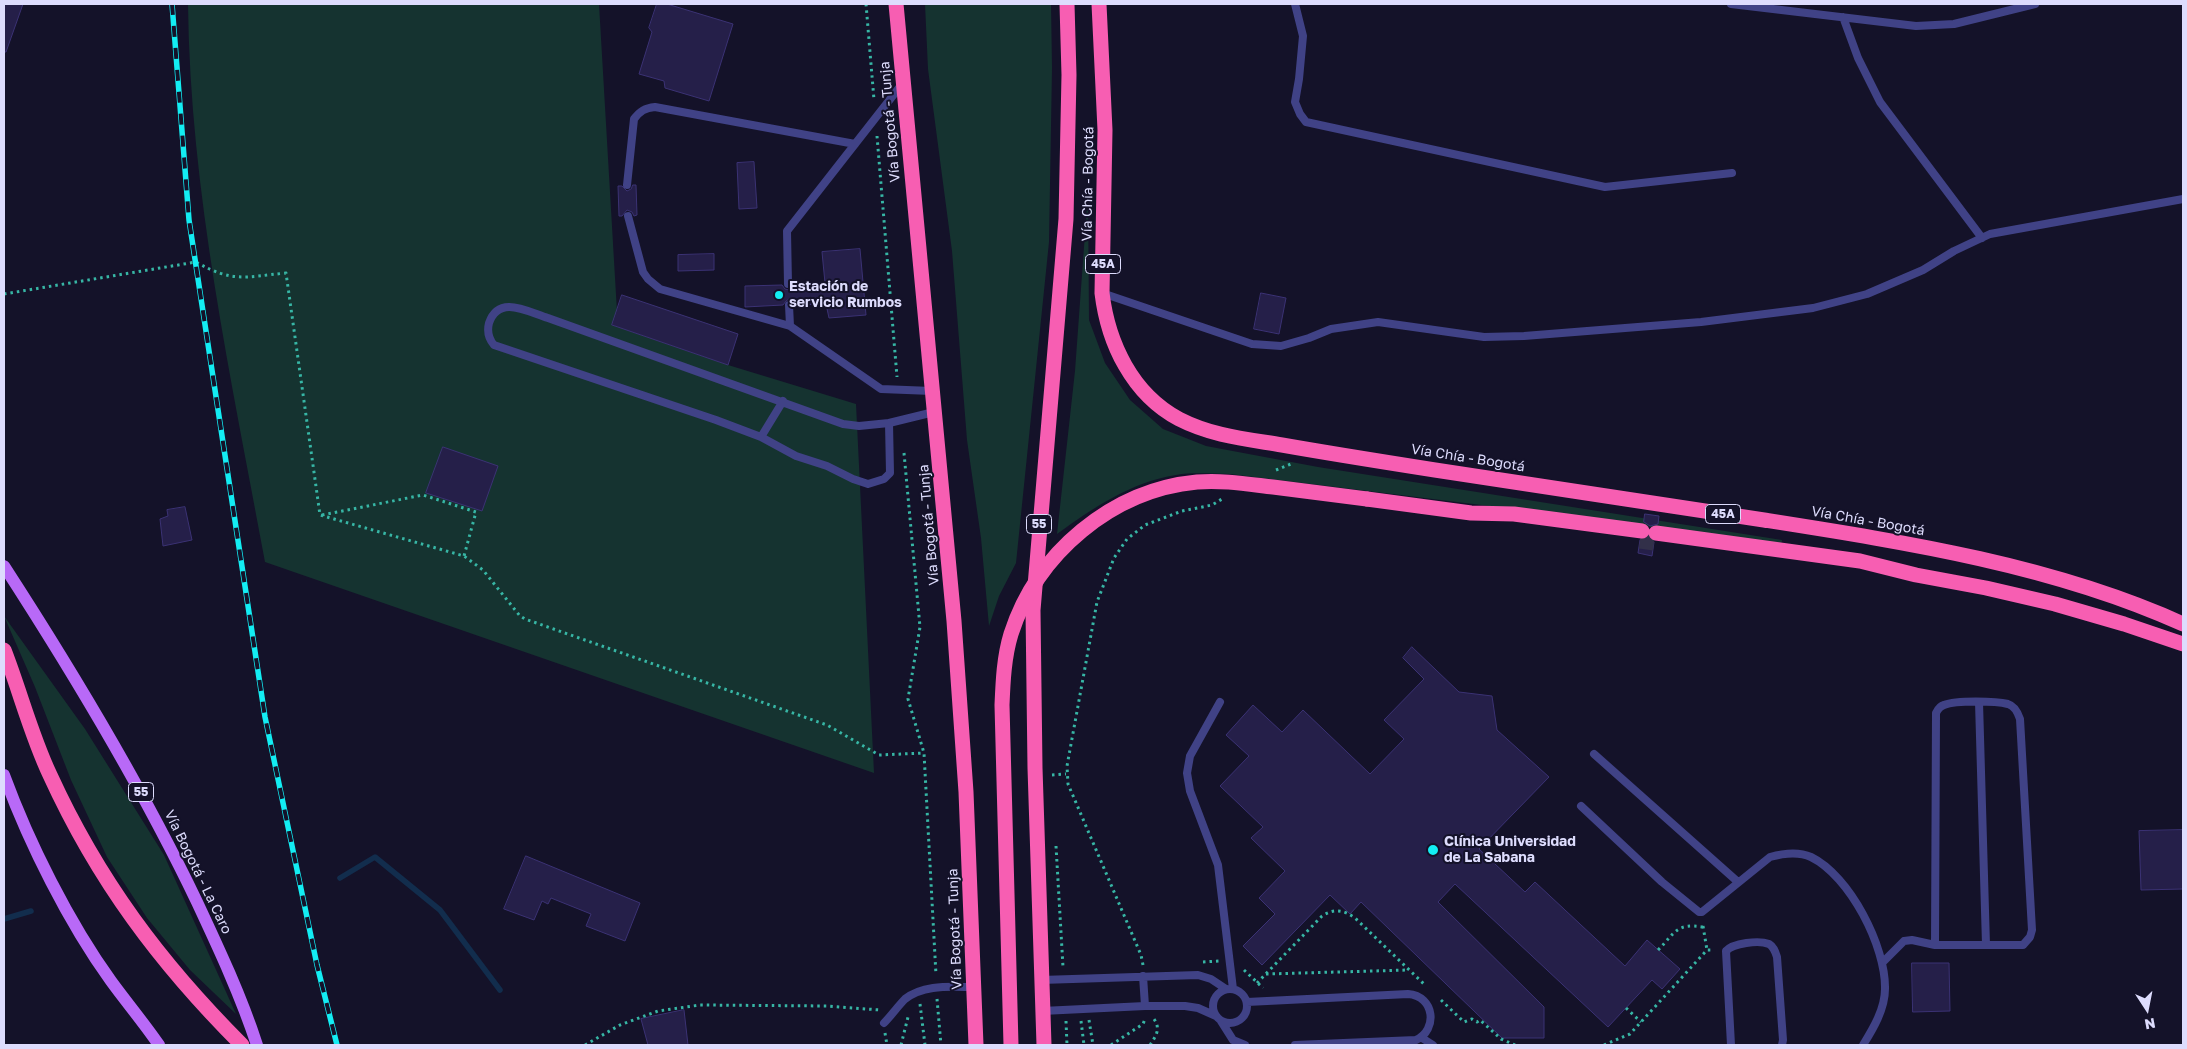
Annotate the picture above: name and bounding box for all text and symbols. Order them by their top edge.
street label: Vía Bogotá - Tunja [876,61,904,183]
street label: Vía Chía - Bogotá [1079,126,1097,242]
road number: 45A [1086,254,1120,274]
place label: Estación de servicio Rumbos [789,279,902,312]
marker: Estación de servicio Rumbos [773,289,785,301]
street label: Vía Chía - Bogotá [1410,441,1526,475]
street label: Vía Bogotá - Tunja [915,464,943,586]
street label: Vía Chía - Bogotá [1810,503,1926,539]
road number: 45A [1706,504,1740,524]
road number: 55 [1026,514,1052,534]
road number: 55 [128,782,154,802]
street label: Vía Bogotá - La Caro [161,807,235,937]
place label: Clínica Universidad de La Sabana [1444,834,1576,866]
marker: Clínica Universidad de La Sabana [1426,843,1440,857]
street label: Vía Bogotá - Tunja [944,868,966,990]
north arrow [2122,984,2172,1034]
text: N [2143,1015,2157,1034]

